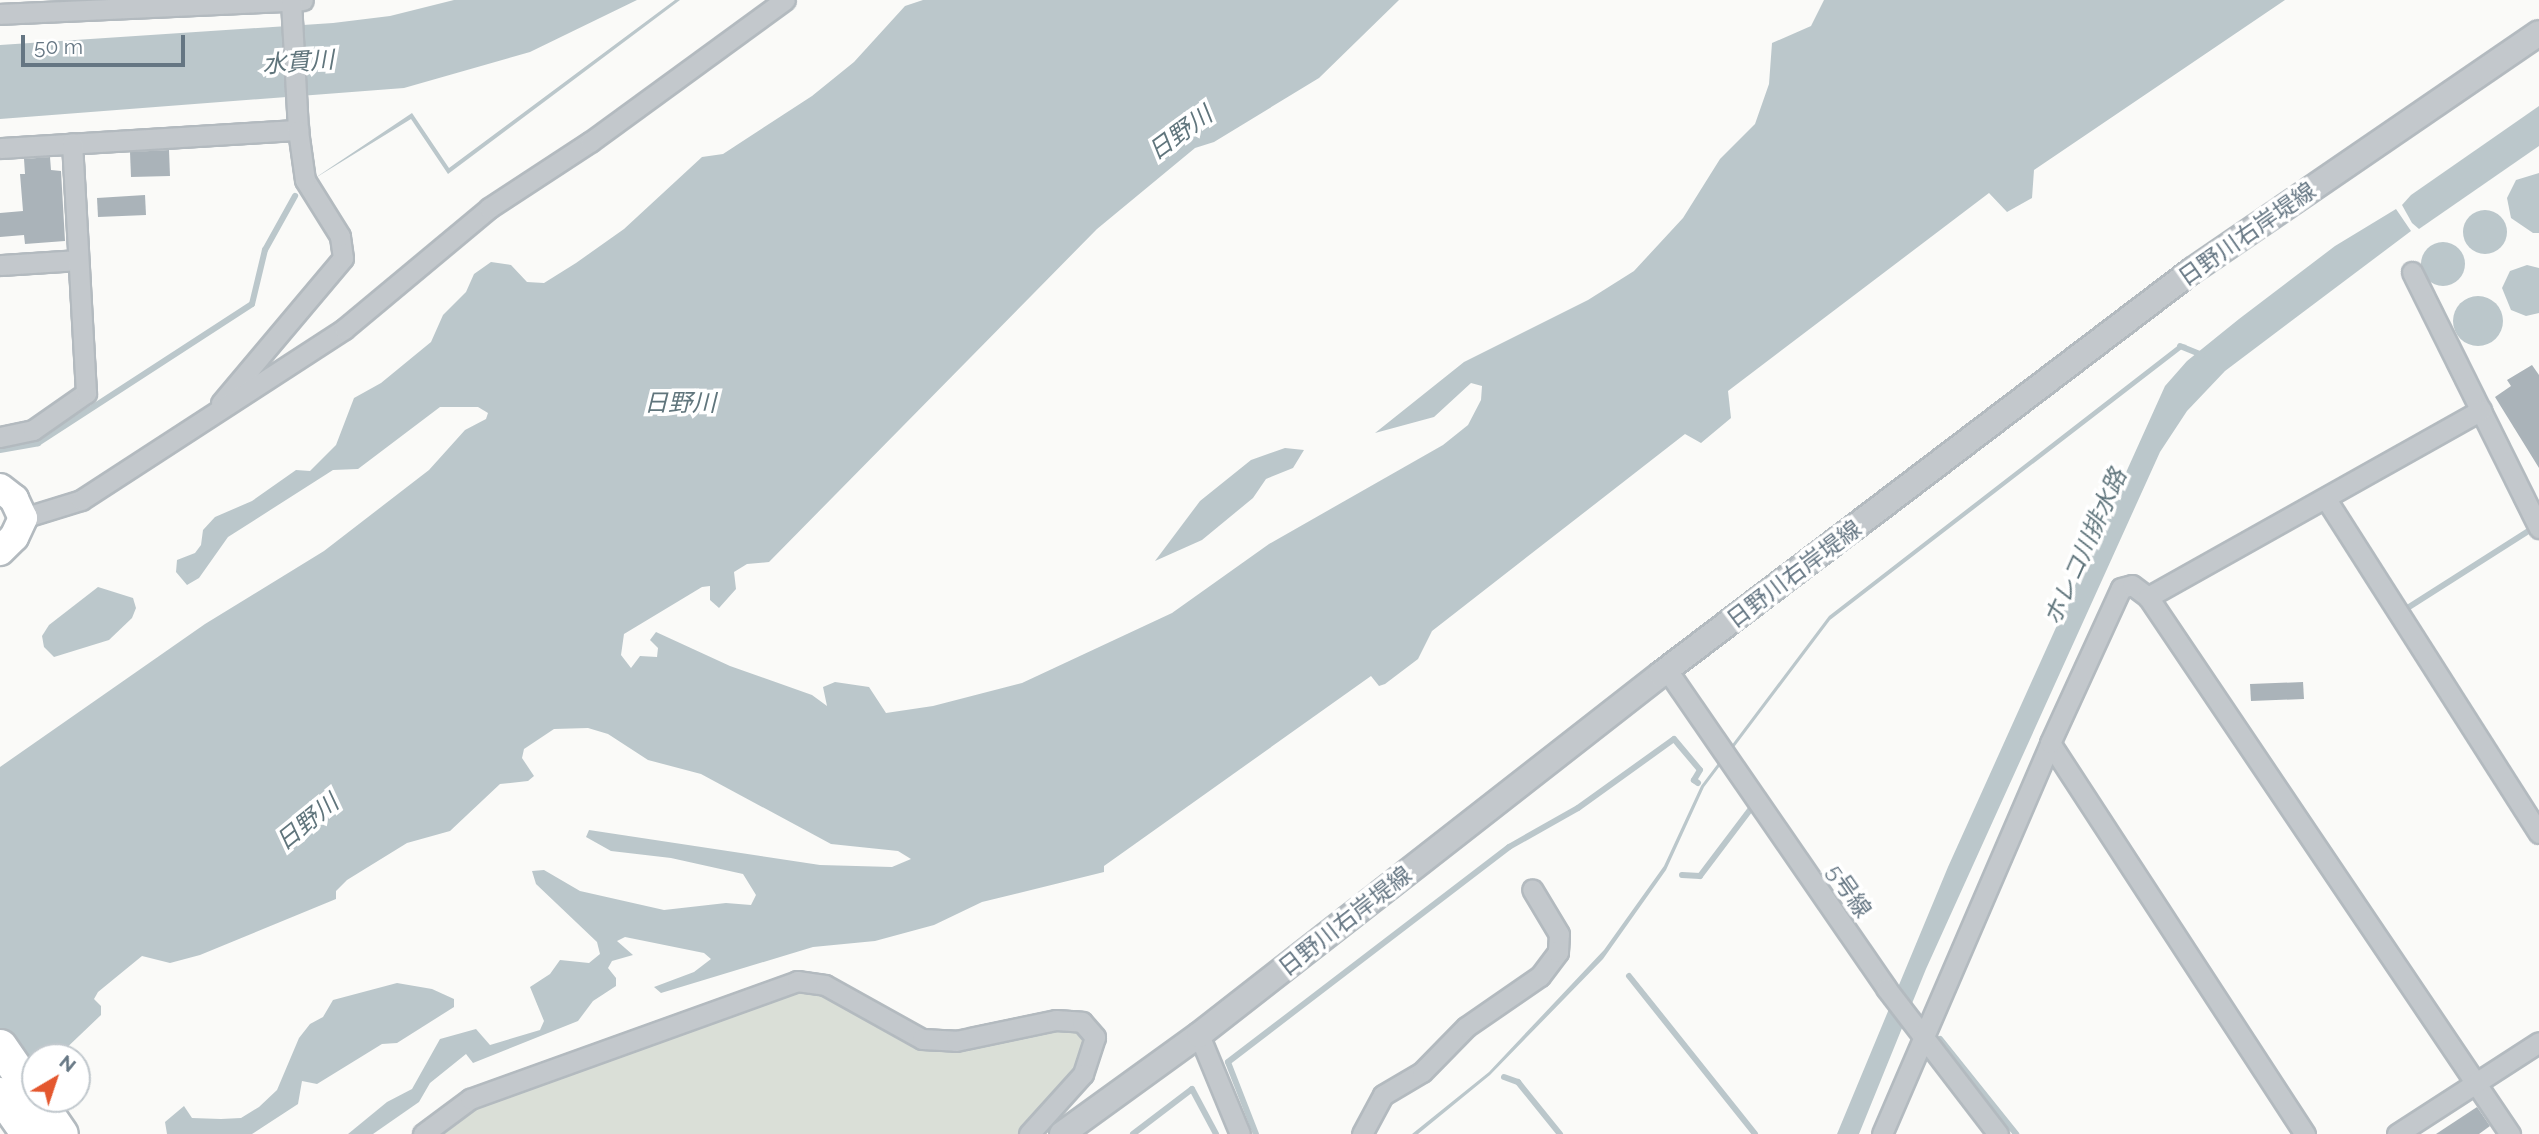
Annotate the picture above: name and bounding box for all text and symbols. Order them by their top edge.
scale bar [24,21,189,65]
text: 50 m [34,34,83,59]
water label: 水貫川 [261,45,335,79]
water label: 日野川 [1142,100,1218,166]
street label: 日野川右岸堤線 [2173,177,2321,291]
water label: 日野川 [644,389,716,417]
water label: ホレコ川排水路 [2038,464,2132,630]
street label: 日野川右岸堤線 [1721,515,1867,633]
water label: 日野川 [270,788,344,856]
street label: 5号線 [1821,859,1877,923]
street label: 日野川右岸堤線 [1273,861,1417,981]
north arrow [21,1043,91,1113]
text: N [55,1050,81,1076]

